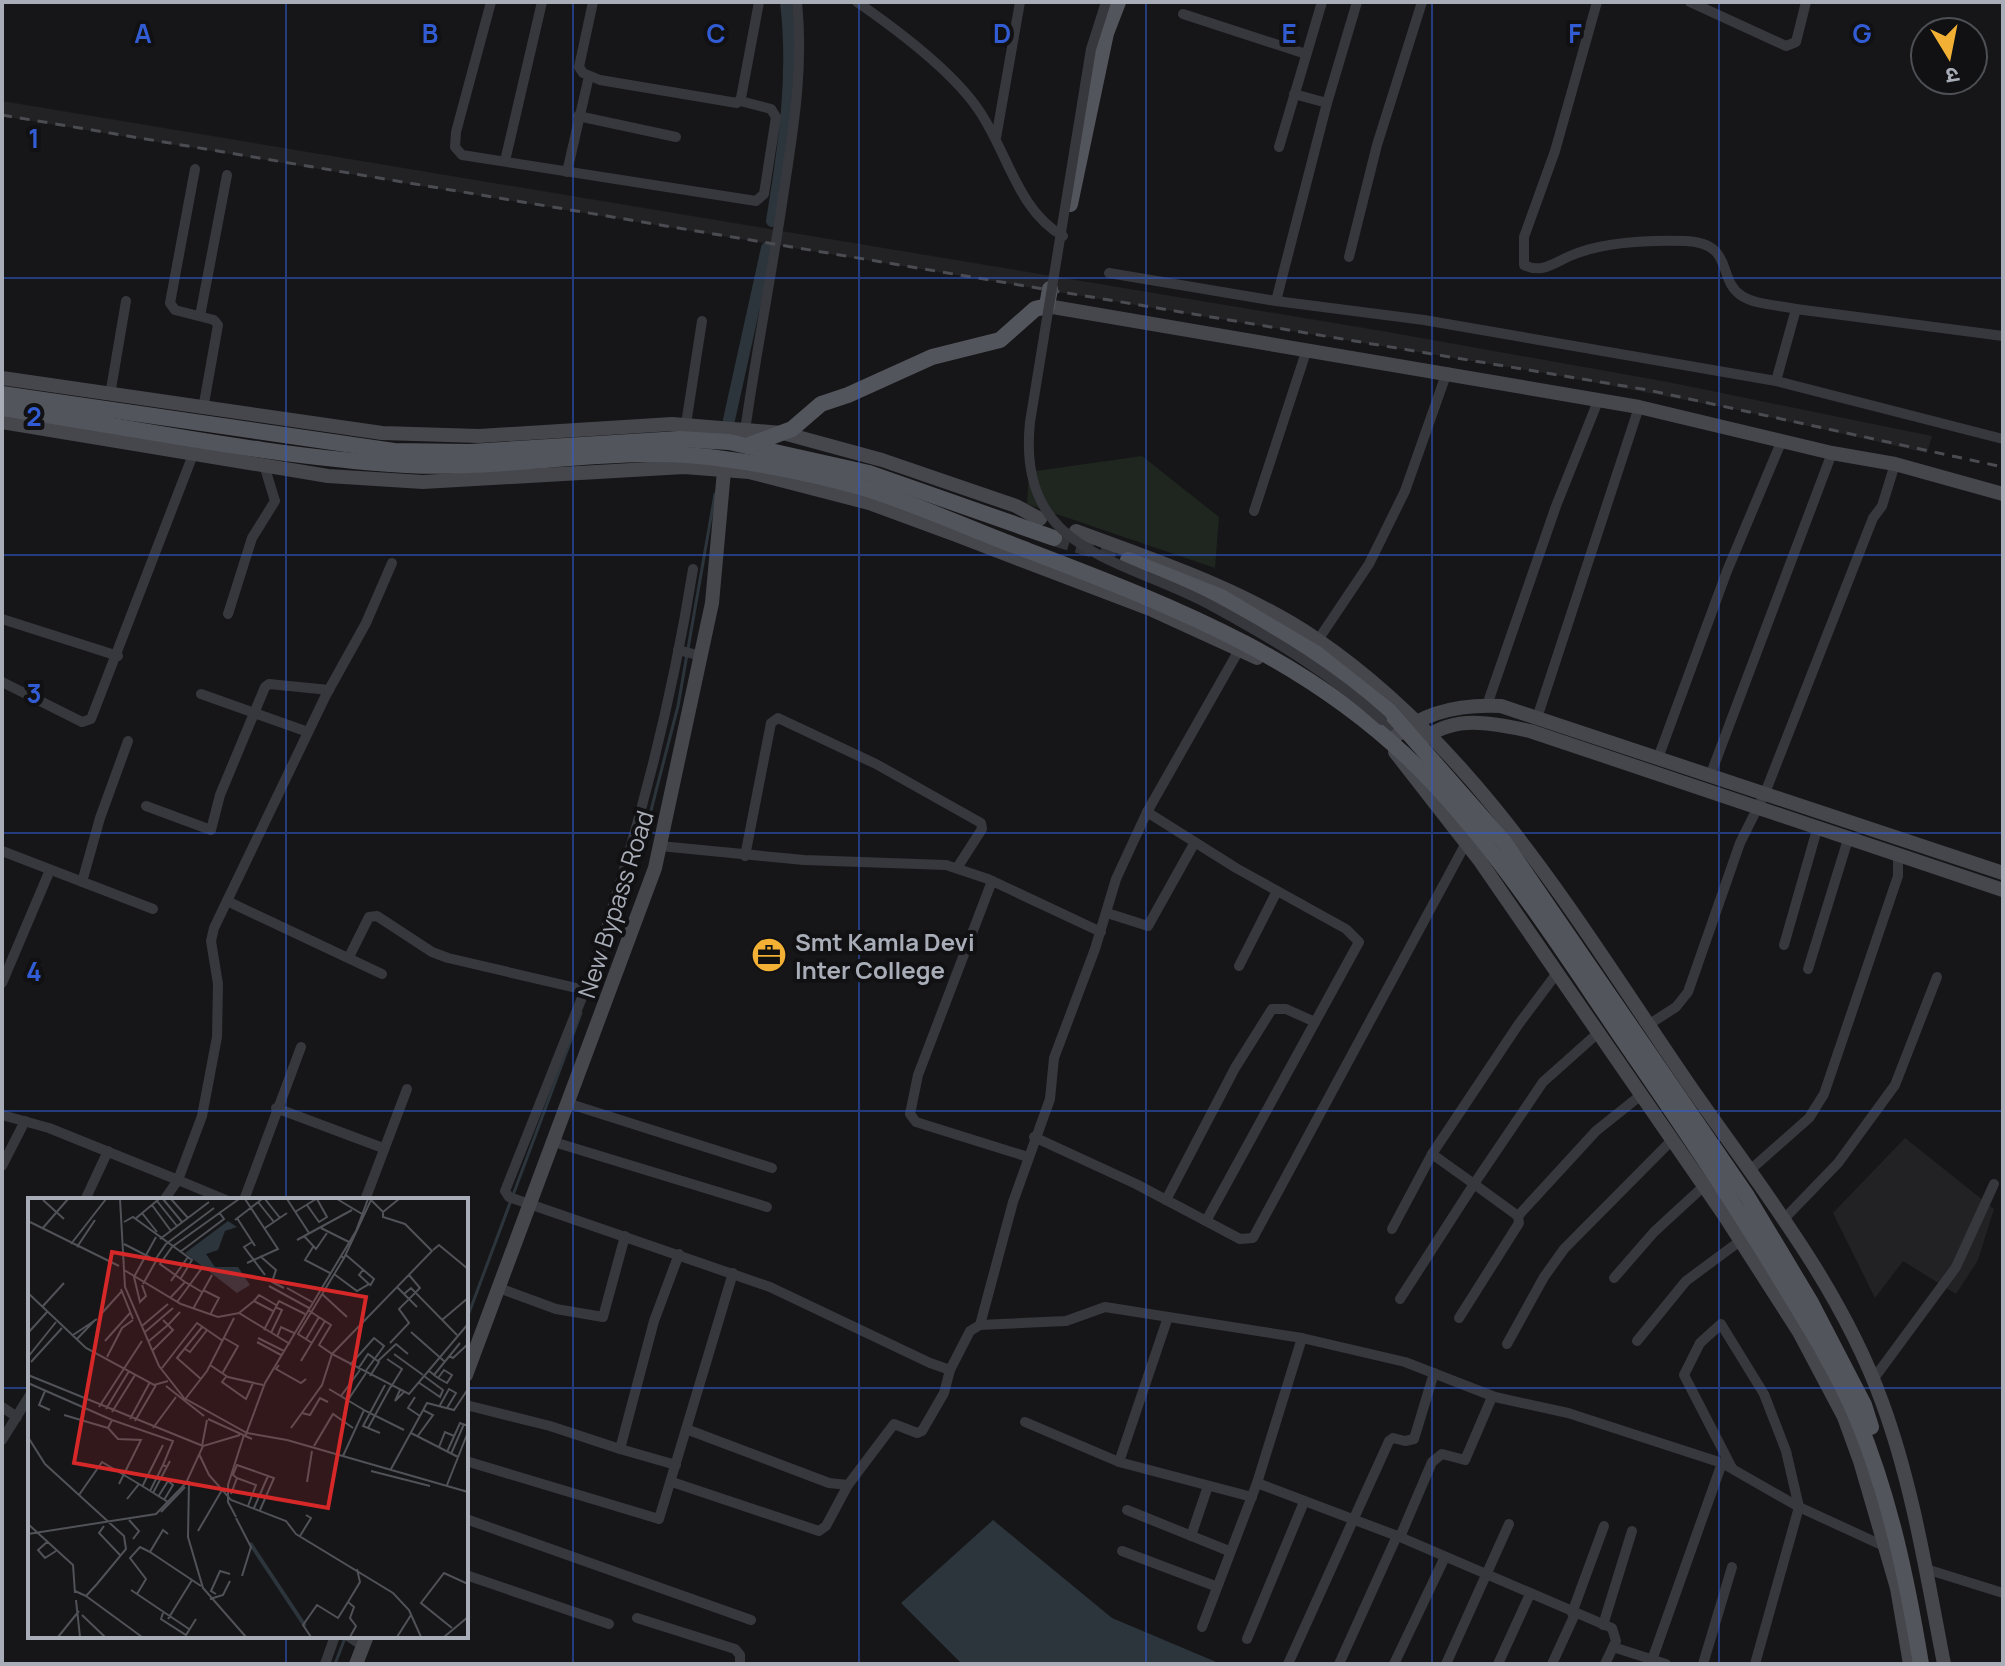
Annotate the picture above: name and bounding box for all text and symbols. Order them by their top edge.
text: A [134,15,152,51]
text: B [422,15,438,51]
text: C [706,15,726,51]
text: D [993,15,1011,51]
text: E [1281,15,1297,51]
text: F [1568,15,1582,51]
text: G [1852,15,1872,51]
north arrow [1909,16,1989,96]
text: उ [1942,60,1961,92]
text: 1 [28,120,40,156]
text: 2 [26,398,42,434]
text: 3 [26,675,42,711]
street label: New Bypass Road [569,806,661,1002]
place label: Smt Kamla Devi Inter College [795,925,975,986]
office icon: Smt Kamla Devi Inter College [750,936,788,974]
text: 4 [26,953,42,989]
inset map [28,1198,468,1638]

